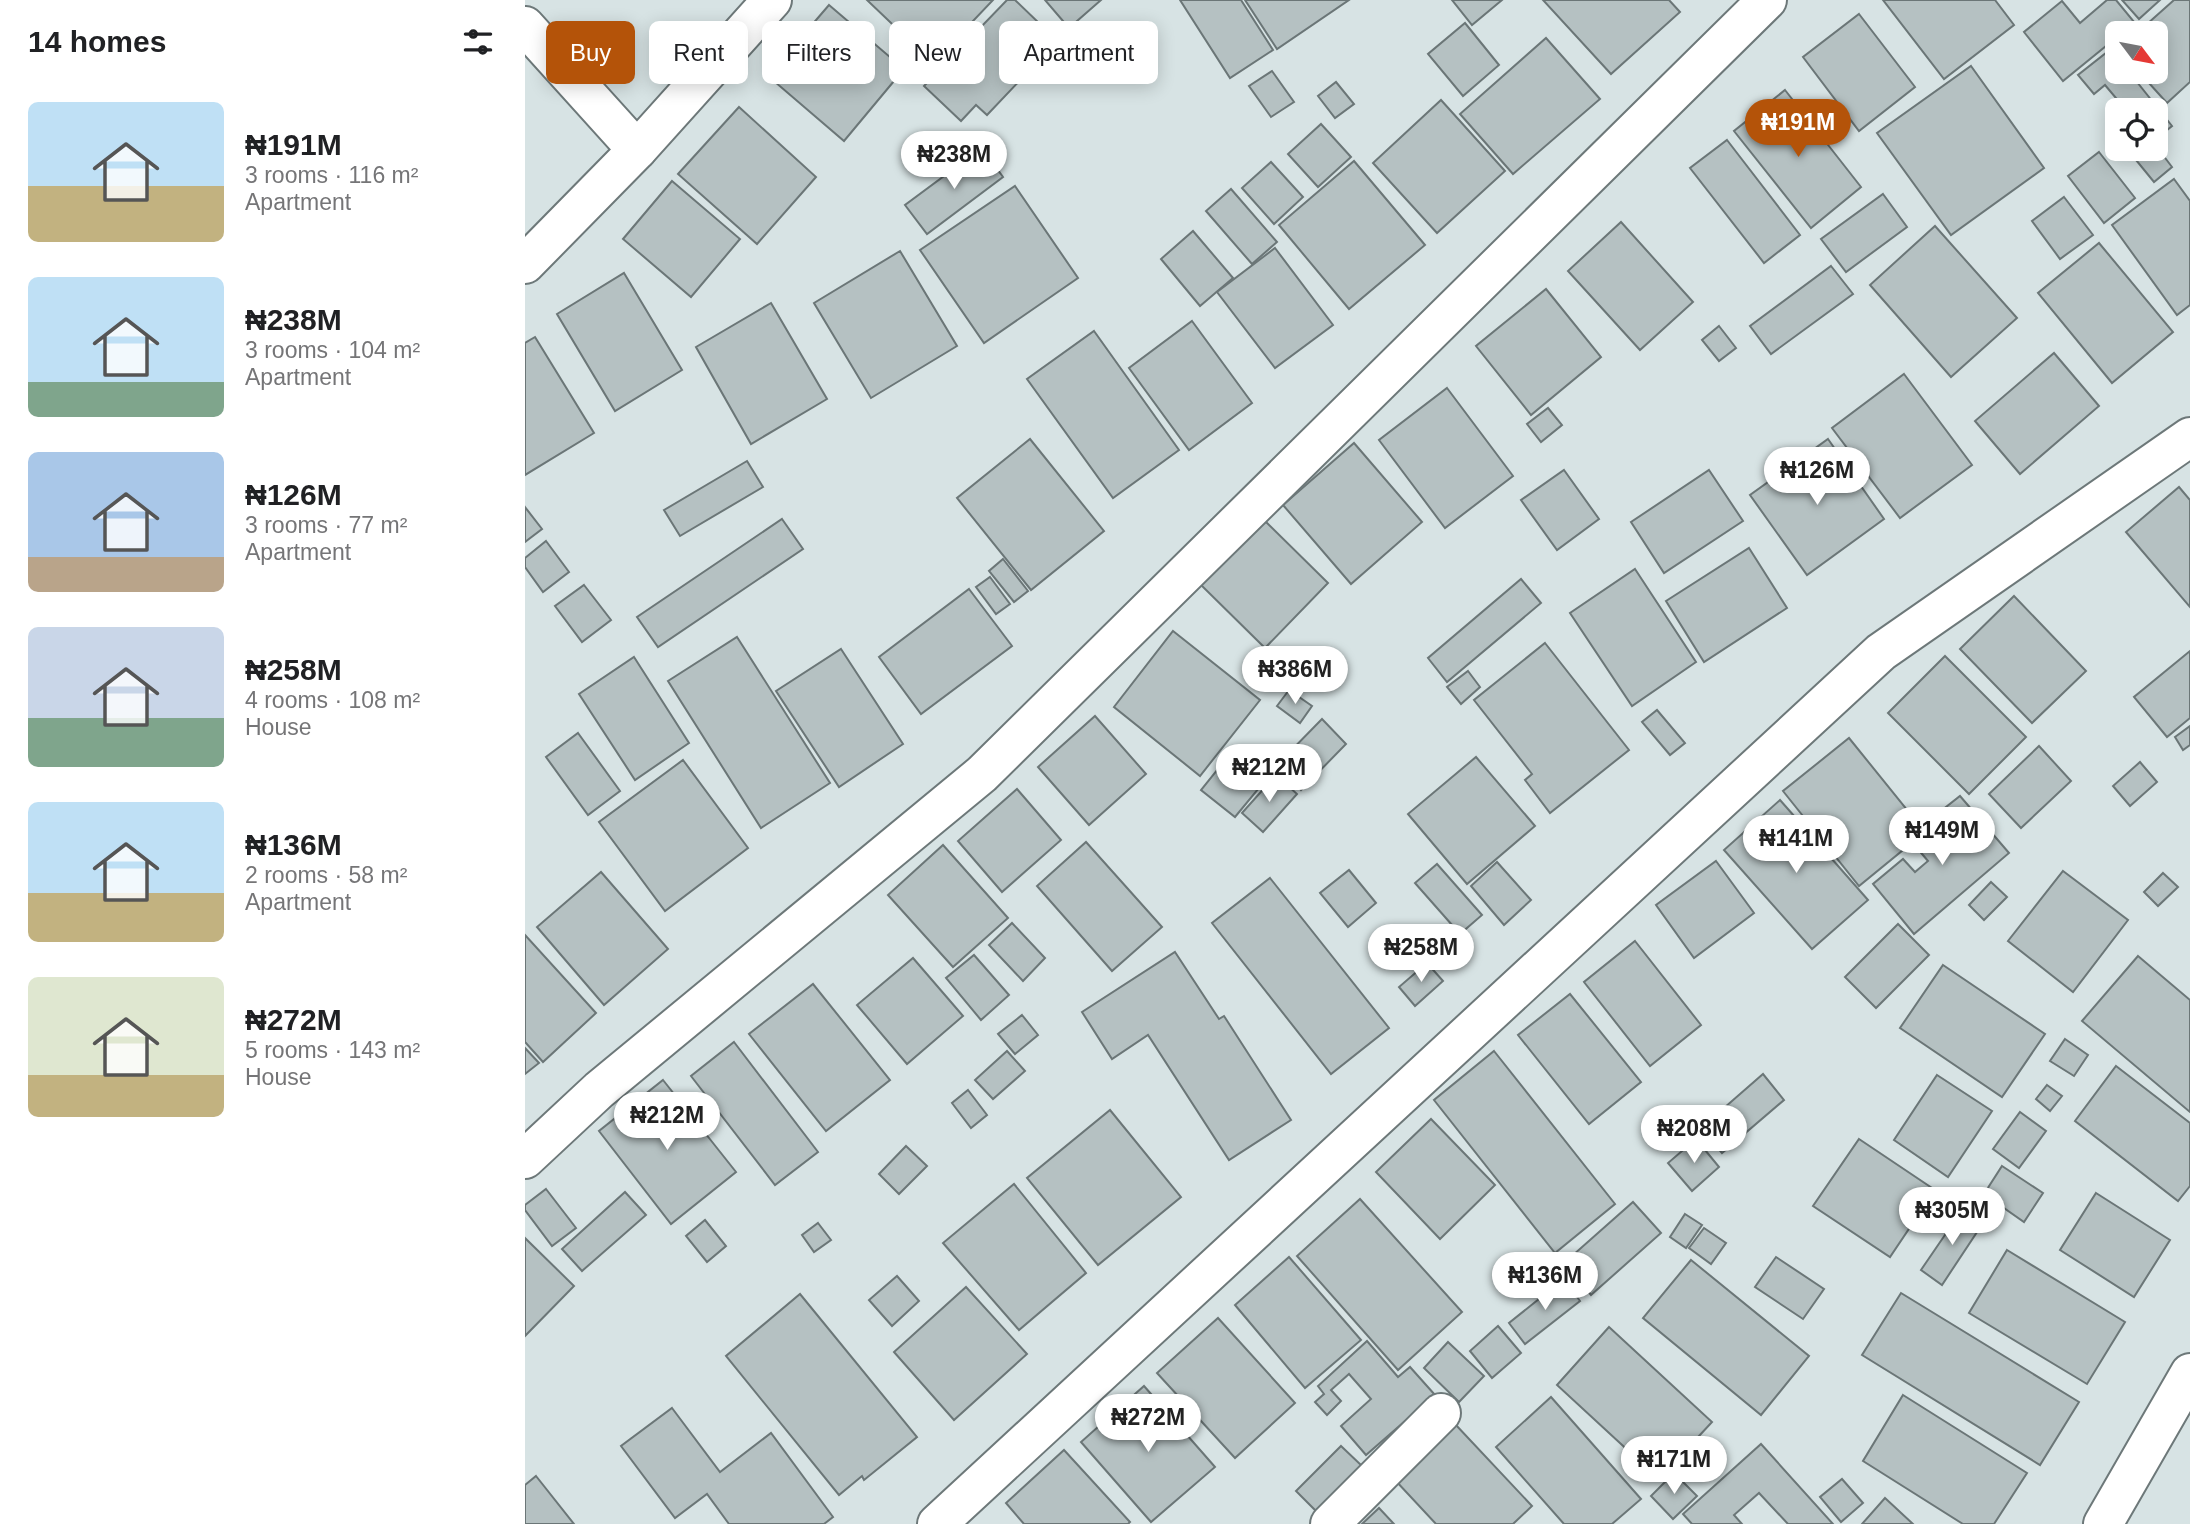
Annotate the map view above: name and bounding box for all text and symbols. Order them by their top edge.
chip: Buy [546,21,635,84]
chip: Rent [649,21,748,84]
chip: Filters [762,21,875,84]
chip: New [889,21,985,84]
chip: Apartment [999,21,1158,84]
north arrow [2105,21,2168,84]
map controls [2105,21,2168,161]
icon: filters [459,23,497,61]
text: 14 homes [28,25,166,58]
button: locate [2105,98,2168,161]
pin: ₦191M [1749,100,1847,159]
text: ₦191M [1761,109,1835,135]
text: ₦191M [245,128,342,161]
icon: home [84,130,168,214]
pin: ₦238M [905,132,1003,191]
text: ₦238M [917,141,991,167]
text: 3 rooms · 116 m² [245,162,418,188]
text: Apartment [245,189,351,215]
text: ₦238M [245,303,342,336]
icon: home [84,305,168,389]
text: 3 rooms · 104 m² [245,337,420,363]
text: Apartment [245,364,351,390]
pin: ₦126M [1768,448,1866,507]
text: ₦126M [1780,457,1854,483]
text: ₦126M [245,478,342,511]
icon: home [84,480,168,564]
text: 3 rooms · 77 m² [245,512,407,538]
text: Apartment [245,539,351,565]
pin: ₦386M [1246,646,1344,706]
text: ₦258M [245,653,342,686]
icon: home [84,655,168,739]
text: ₦386M [1258,656,1332,682]
text: 4 rooms · 108 m² [245,687,420,713]
text: House [245,714,311,740]
pin: ₦212M [1220,744,1318,804]
text: ₦212M [1232,754,1306,780]
pin: ₦149M [1893,808,1991,867]
pin: ₦141M [1747,816,1845,875]
text: ₦149M [1905,817,1979,843]
text: ₦141M [1759,825,1833,851]
text: ₦136M [245,828,342,861]
icon: home [84,830,168,914]
text: 2 rooms · 58 m² [245,862,407,888]
text: Apartment [245,889,351,915]
pin: ₦258M [1372,925,1470,984]
text: ₦258M [1384,934,1458,960]
text: ₦272M [245,1003,342,1036]
icon: home [84,1005,168,1089]
text: 5 rooms · 143 m² [245,1037,420,1063]
text: House [245,1064,311,1090]
pin: ₦212M [618,1092,716,1152]
text: ₦212M [630,1102,704,1128]
pin: ₦208M [1645,1106,1743,1165]
text: ₦208M [1657,1115,1731,1141]
pin: ₦305M [1903,1188,2001,1247]
text: ₦305M [1915,1197,1989,1223]
pin: ₦136M [1496,1252,1594,1312]
text: ₦136M [1508,1262,1582,1288]
pin: ₦272M [1099,1394,1197,1454]
text: ₦272M [1111,1404,1185,1430]
pin: ₦171M [1625,1436,1723,1496]
text: ₦171M [1637,1446,1711,1472]

